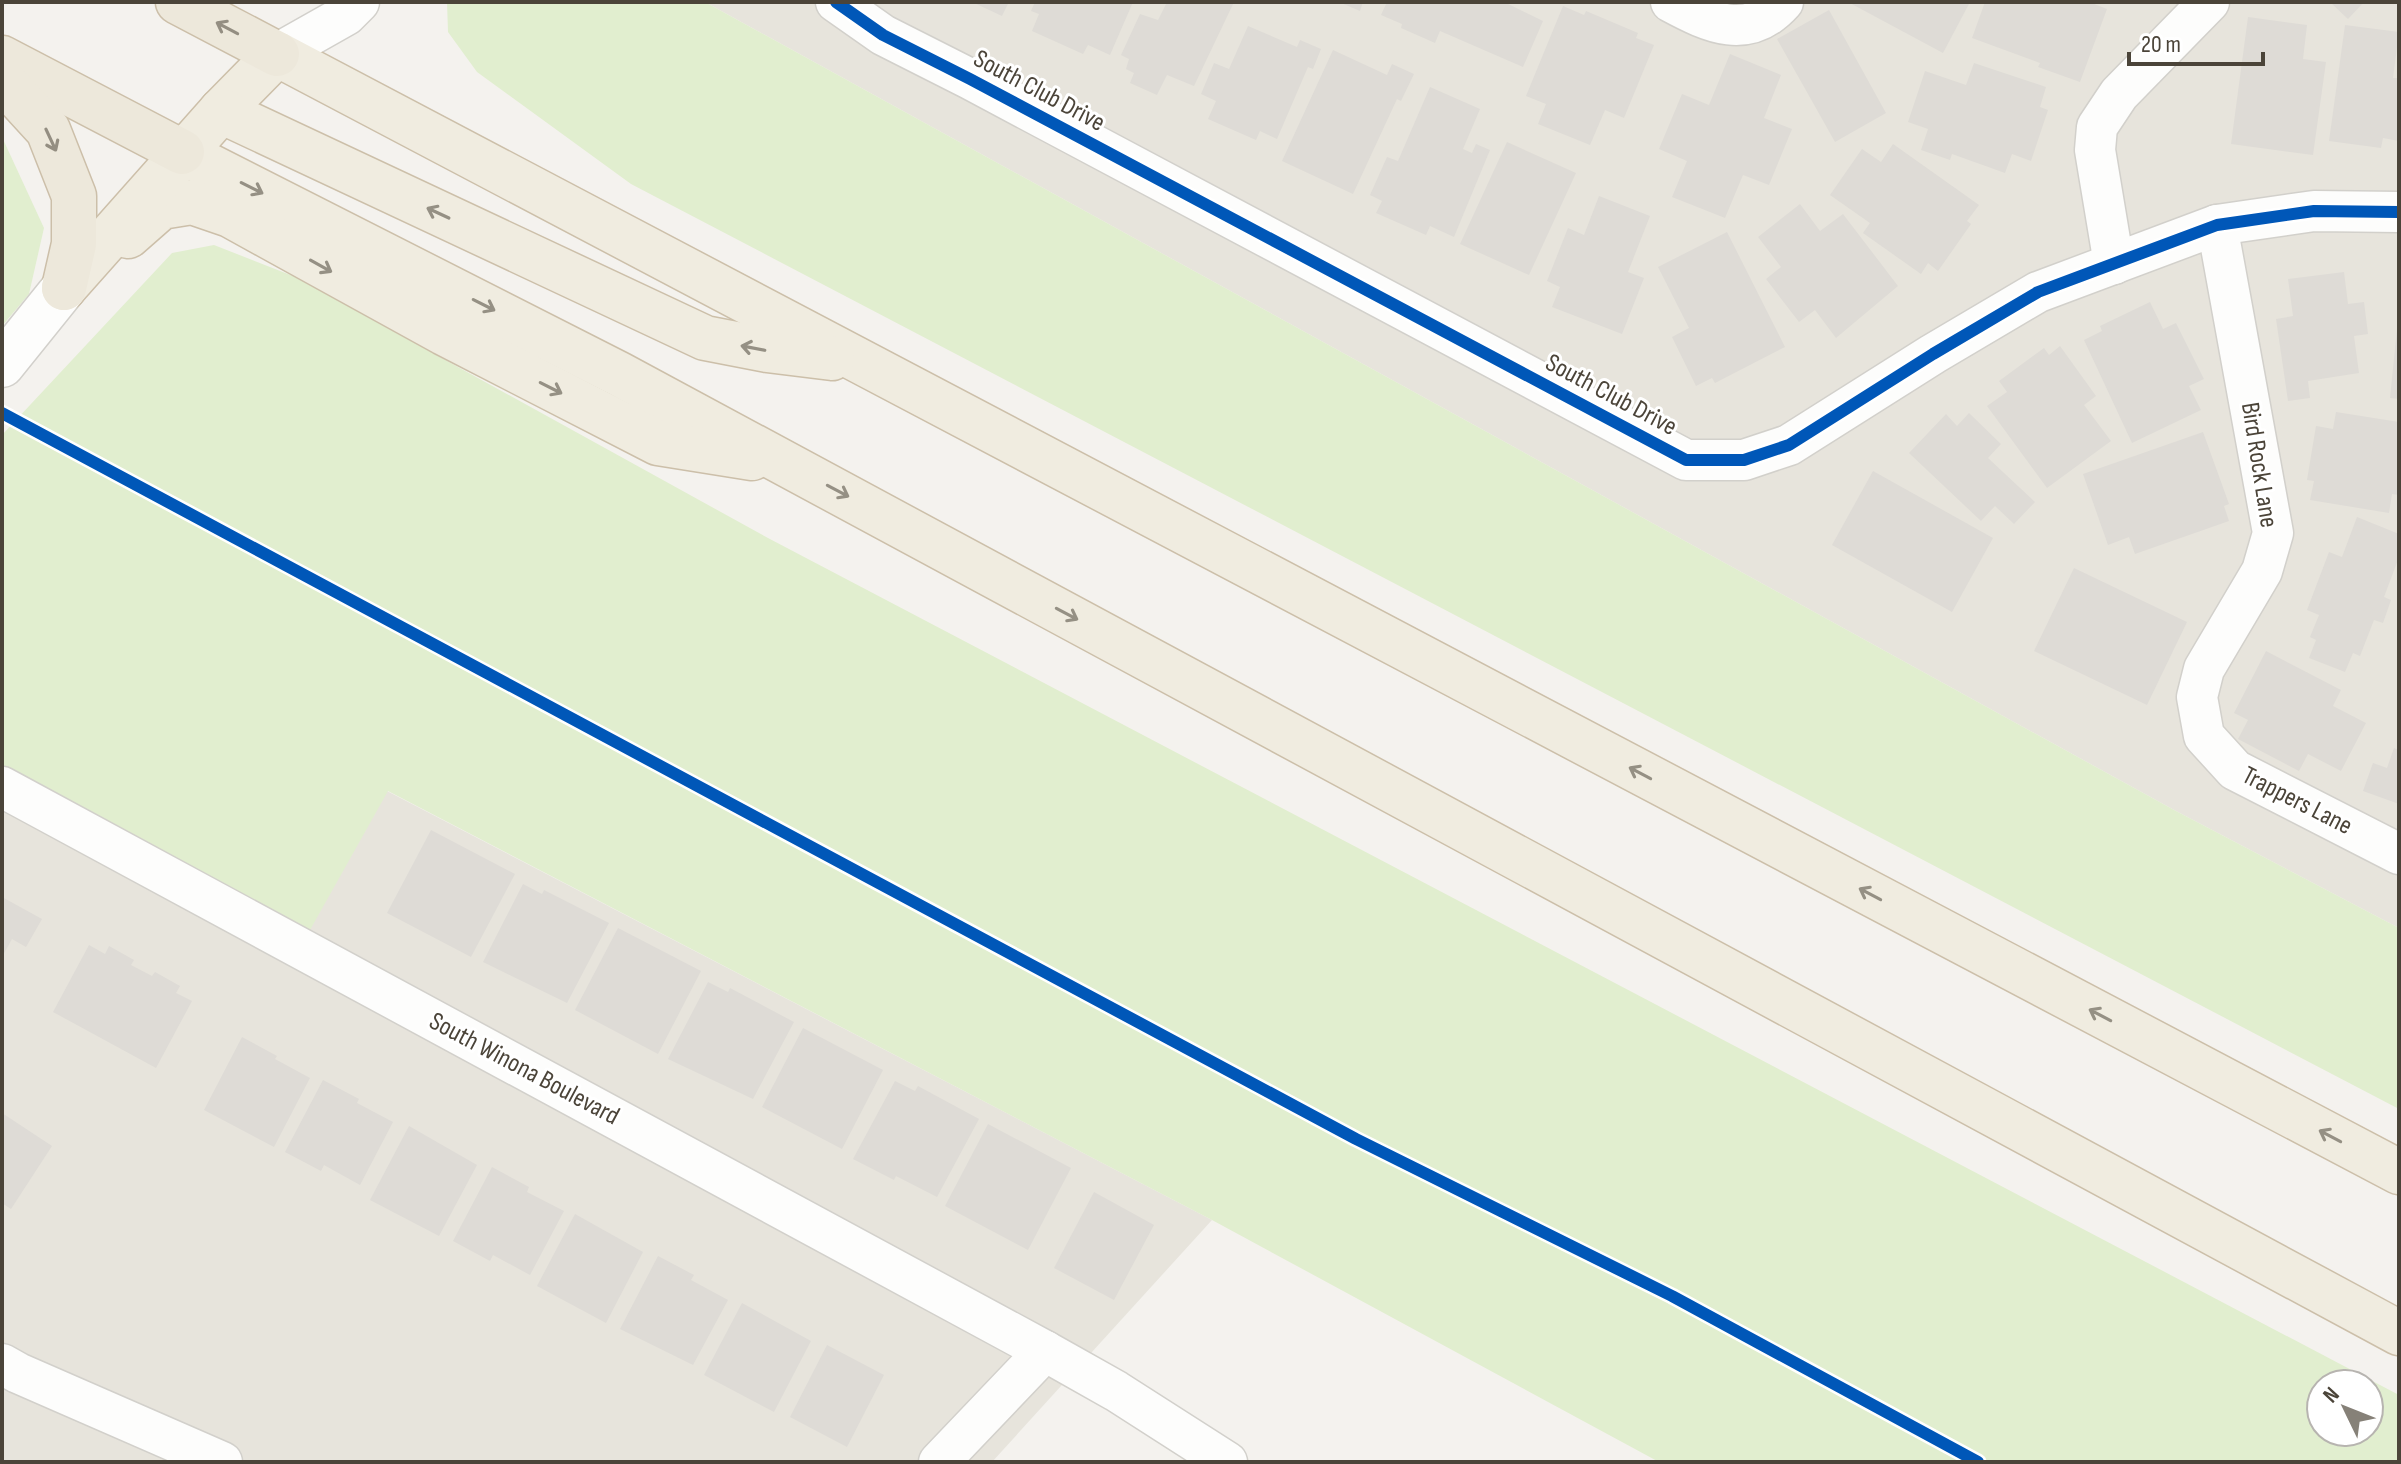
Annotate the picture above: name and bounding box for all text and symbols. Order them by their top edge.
scale bar [2129,16,2263,66]
one-way arrow [216,20,240,36]
text: 20 m [2141,30,2181,59]
street label: South Club Drive [968,43,1110,139]
one-way arrow [44,128,59,152]
one-way arrow [239,180,263,196]
one-way arrow [427,205,451,220]
one-way arrow [309,258,332,274]
one-way arrow [471,298,495,313]
one-way arrow [741,339,767,354]
street label: South Club Drive [1540,347,1682,443]
one-way arrow [538,381,562,396]
street label: Bird Rock Lane [2234,400,2284,530]
one-way arrow [825,484,849,499]
one-way arrow [1054,607,1078,622]
street label: Trappers Lane [2237,760,2357,842]
one-way arrow [1628,765,1652,780]
one-way arrow [1858,886,1882,902]
street label: South Winona Boulevard [424,1006,624,1132]
one-way arrow [2088,1007,2112,1023]
one-way arrow [2319,1128,2342,1144]
north arrow [2305,1368,2385,1448]
text: N [2318,1382,2345,1409]

